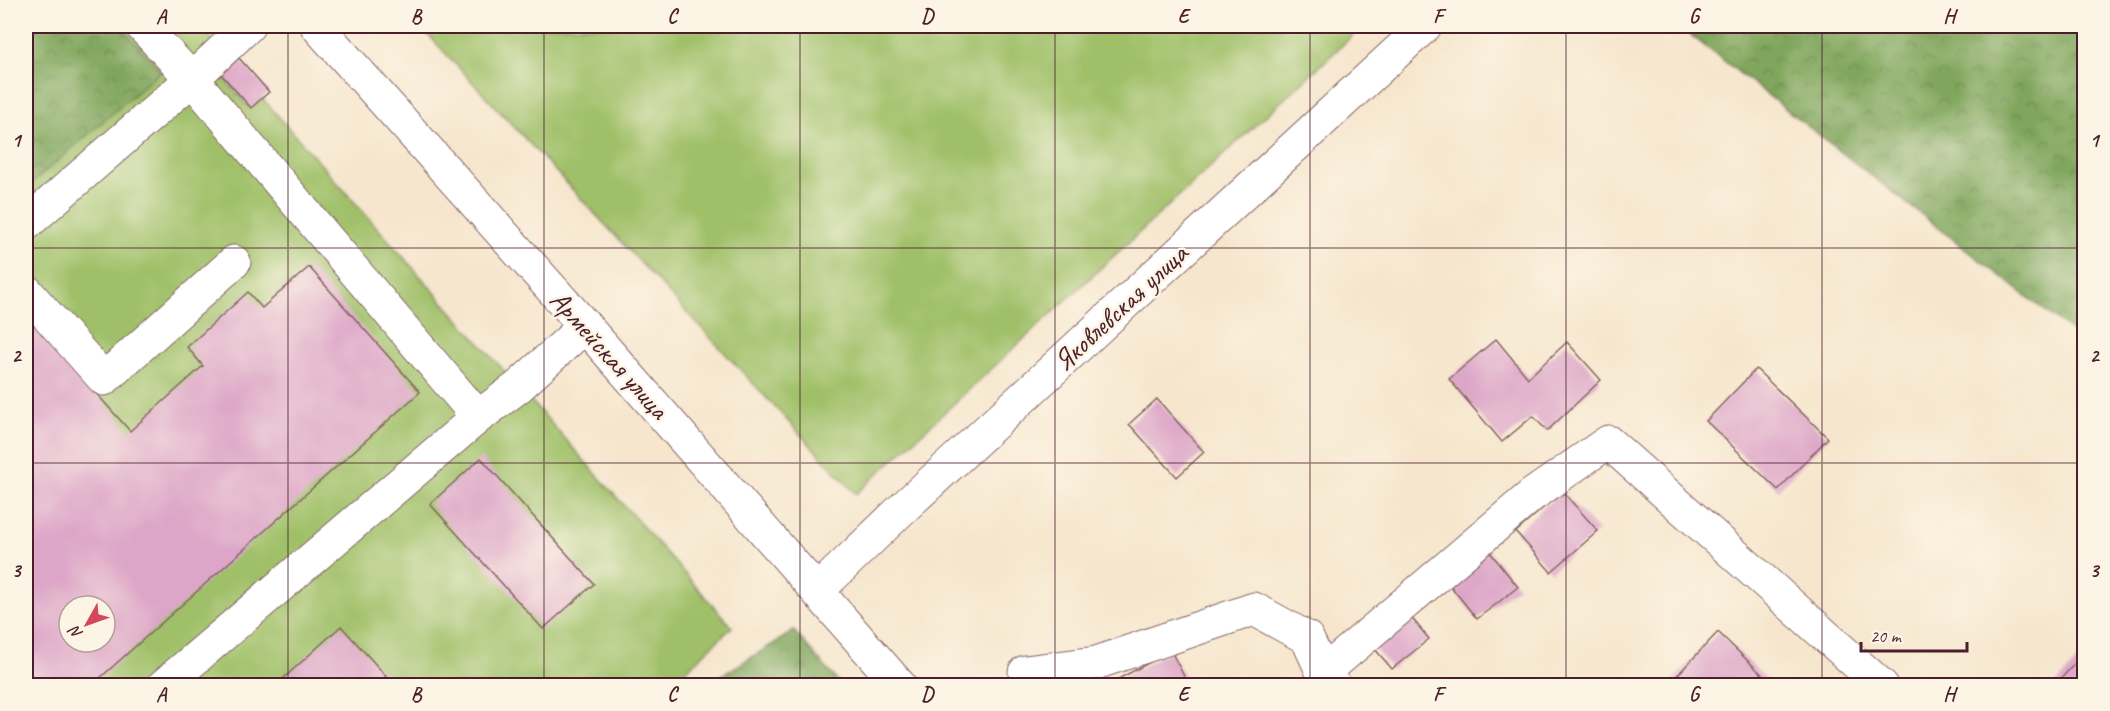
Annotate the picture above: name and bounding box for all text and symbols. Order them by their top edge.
text: A [156,4,168,29]
text: B [411,4,423,29]
text: C [667,4,679,29]
text: D [921,4,935,29]
text: E [1178,4,1192,29]
text: F [1433,4,1447,29]
text: G [1689,4,1702,29]
text: H [1943,4,1958,29]
text: 1 [12,128,23,153]
text: 1 [2090,128,2101,153]
street label: Яковлевская улица [1046,235,1196,378]
street label: Армейская улица [543,283,678,427]
text: 2 [12,343,23,368]
text: 2 [2090,343,2101,368]
text: 3 [12,558,23,583]
text: 3 [2090,558,2101,583]
north arrow [57,594,117,654]
scale bar [1861,615,1968,653]
text: N [63,620,87,643]
text: 20 m [1870,625,1903,647]
text: A [156,682,168,707]
text: B [411,682,423,707]
text: C [667,682,679,707]
text: D [921,682,935,707]
text: E [1178,682,1192,707]
text: F [1433,682,1447,707]
text: G [1689,682,1702,707]
text: H [1943,682,1958,707]

